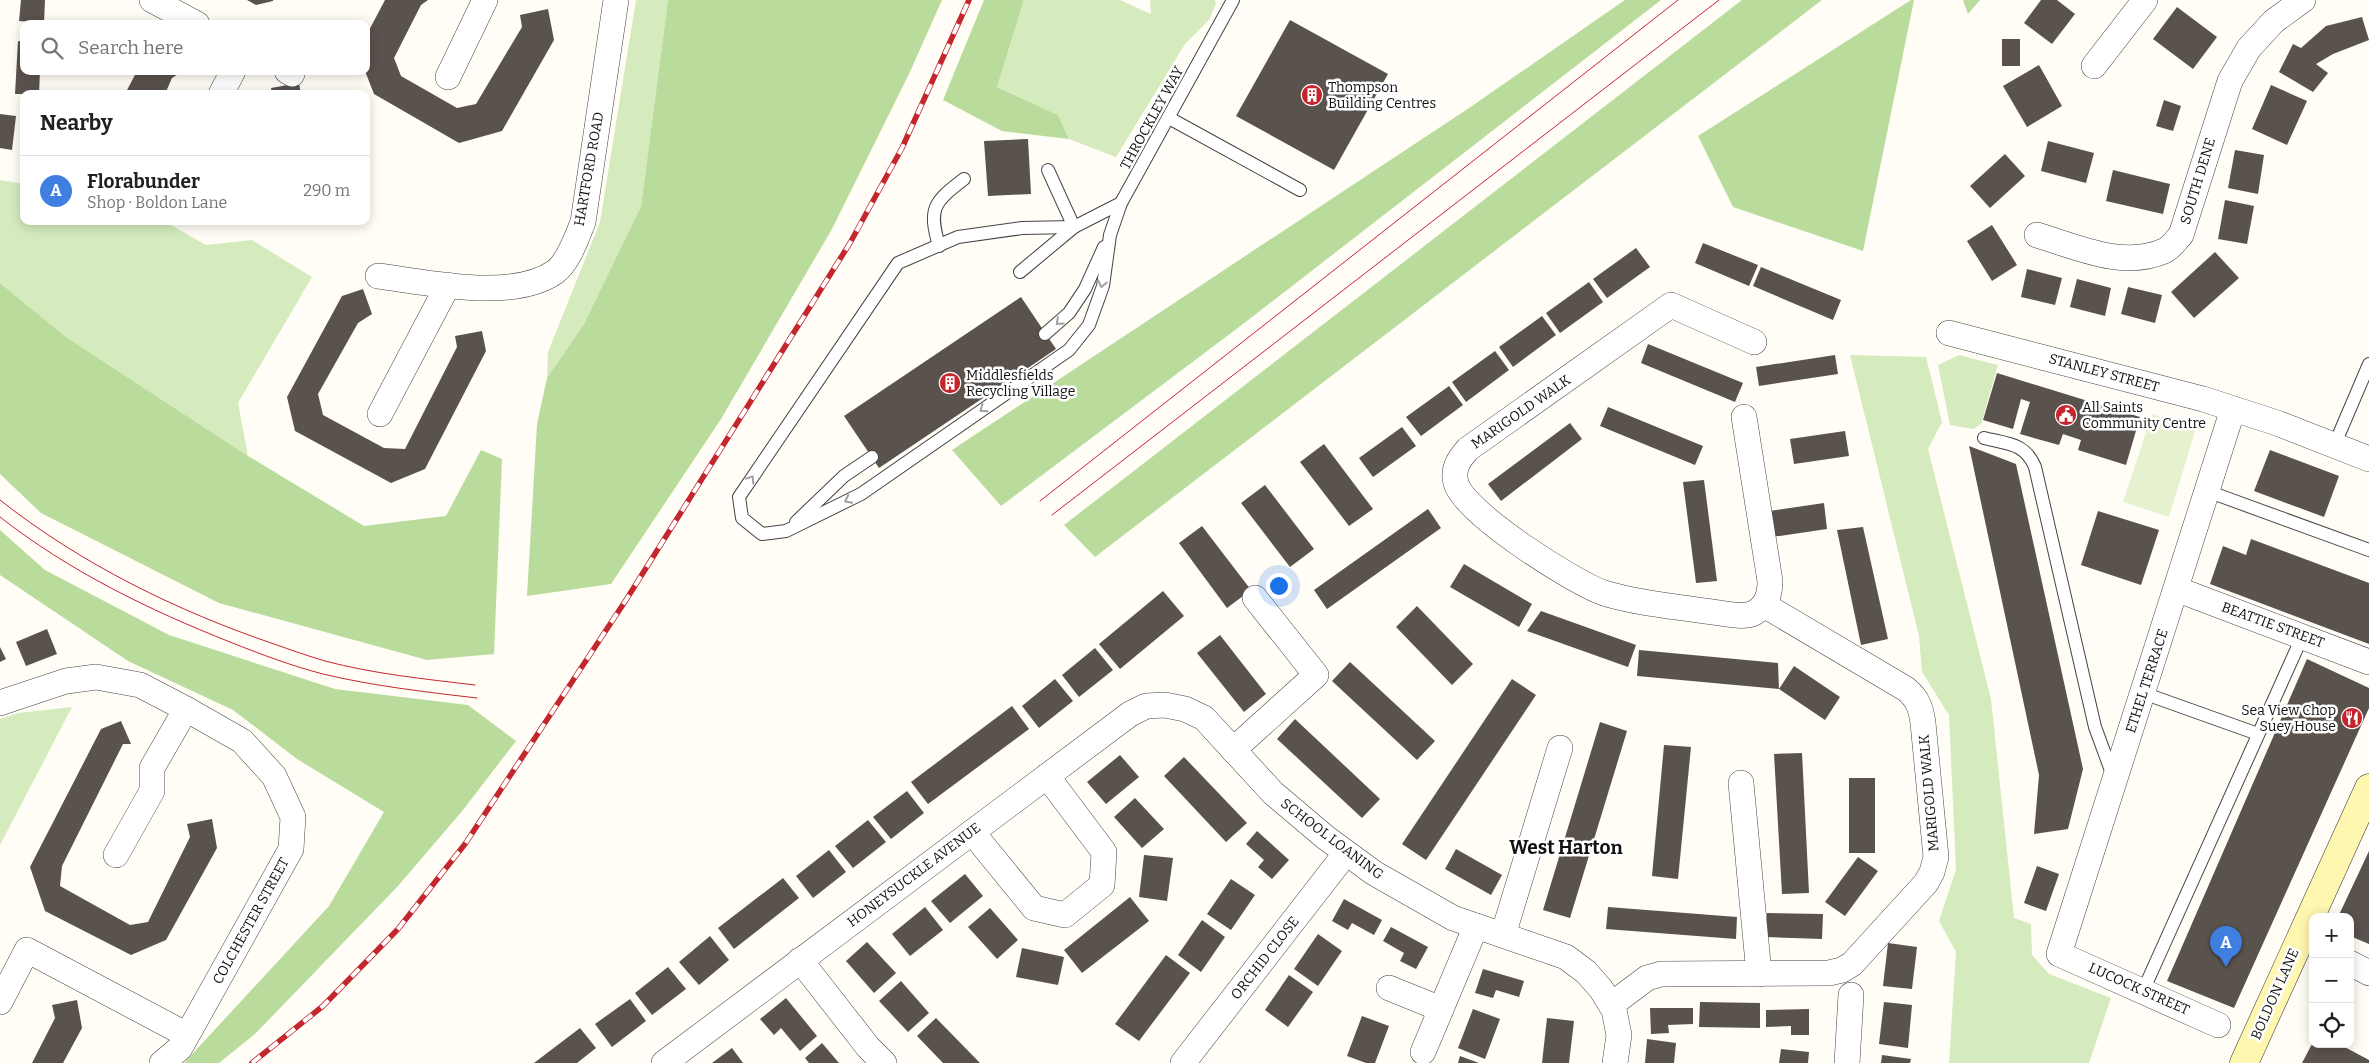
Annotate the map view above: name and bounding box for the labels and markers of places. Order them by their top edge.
place label: Thompson Building Centres [1328,79,1436,112]
building icon: Thompson Building Centres [1300,83,1324,107]
place label: Middlesfields Recycling Village [966,367,1075,400]
building icon: Middlesfields Recycling Village [938,371,962,395]
place label: All Saints Community Centre [2082,399,2206,432]
public building icon: All Saints Community Centre [2054,403,2078,427]
place label: Sea View Chop Suey House [2241,702,2336,735]
restaurant icon: Sea View Chop Suey House [2340,706,2364,730]
pin: A [2210,926,2242,967]

